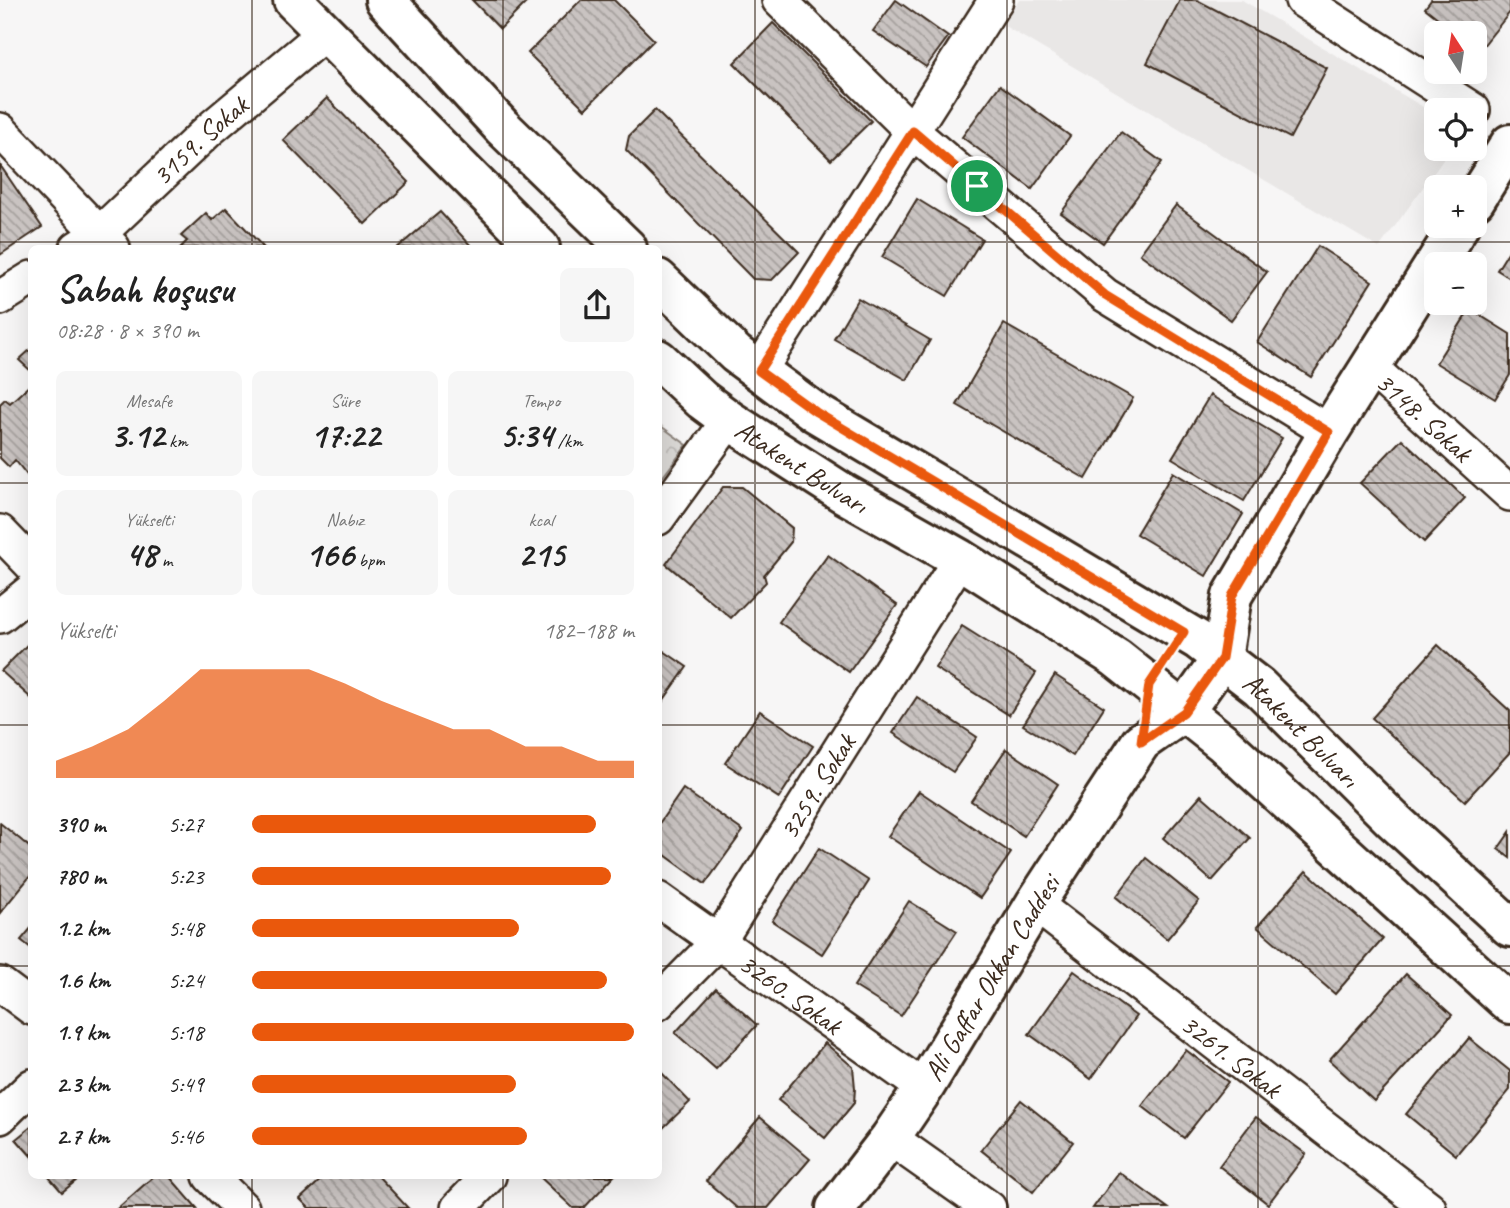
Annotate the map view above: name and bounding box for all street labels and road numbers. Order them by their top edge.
street label: 3159. Sokak [145,87,257,193]
street label: 3148. Sokak [1369,364,1481,470]
street label: Atakent Bulvarı [729,412,875,522]
street label: Atakent Bulvarı [1236,664,1368,796]
street label: 3259. Sokak [771,726,864,846]
street label: Ali Gaffar Okkan Caddesi [916,865,1069,1087]
street label: 3260. Sokak [732,945,850,1043]
street label: 3261. Sokak [1174,1006,1290,1107]

